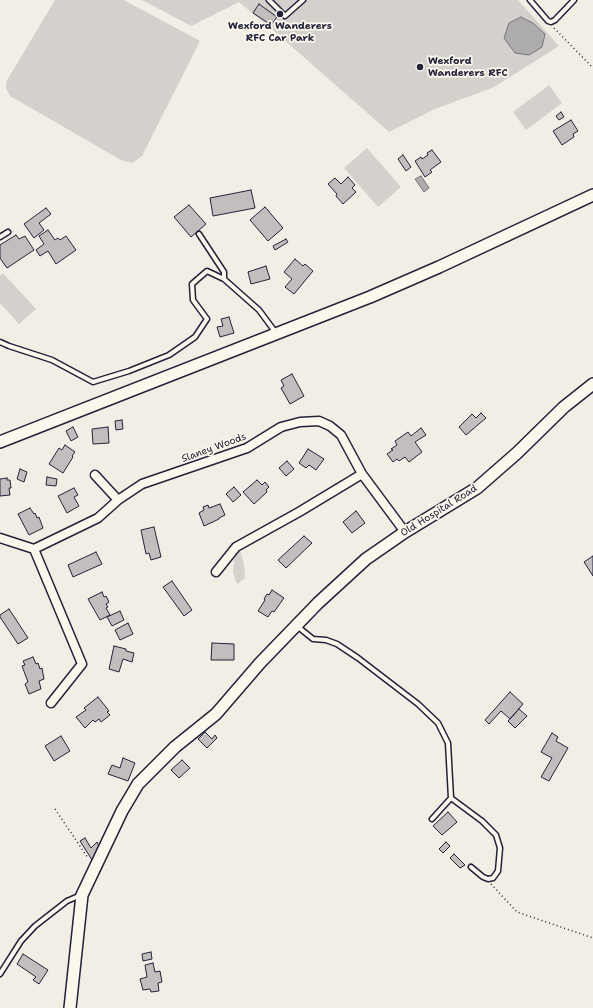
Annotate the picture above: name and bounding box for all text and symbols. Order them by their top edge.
marker: Wexford Wanderers RFC Car Park [275,9,285,19]
place label: Wexford Wanderers RFC Car Park [228,20,332,44]
place label: Wexford Wanderers RFC [428,55,508,78]
marker: Wexford Wanderers RFC [415,62,425,72]
street label: Slaney Woods [180,431,248,465]
street label: Old Hospital Road [399,483,479,539]

